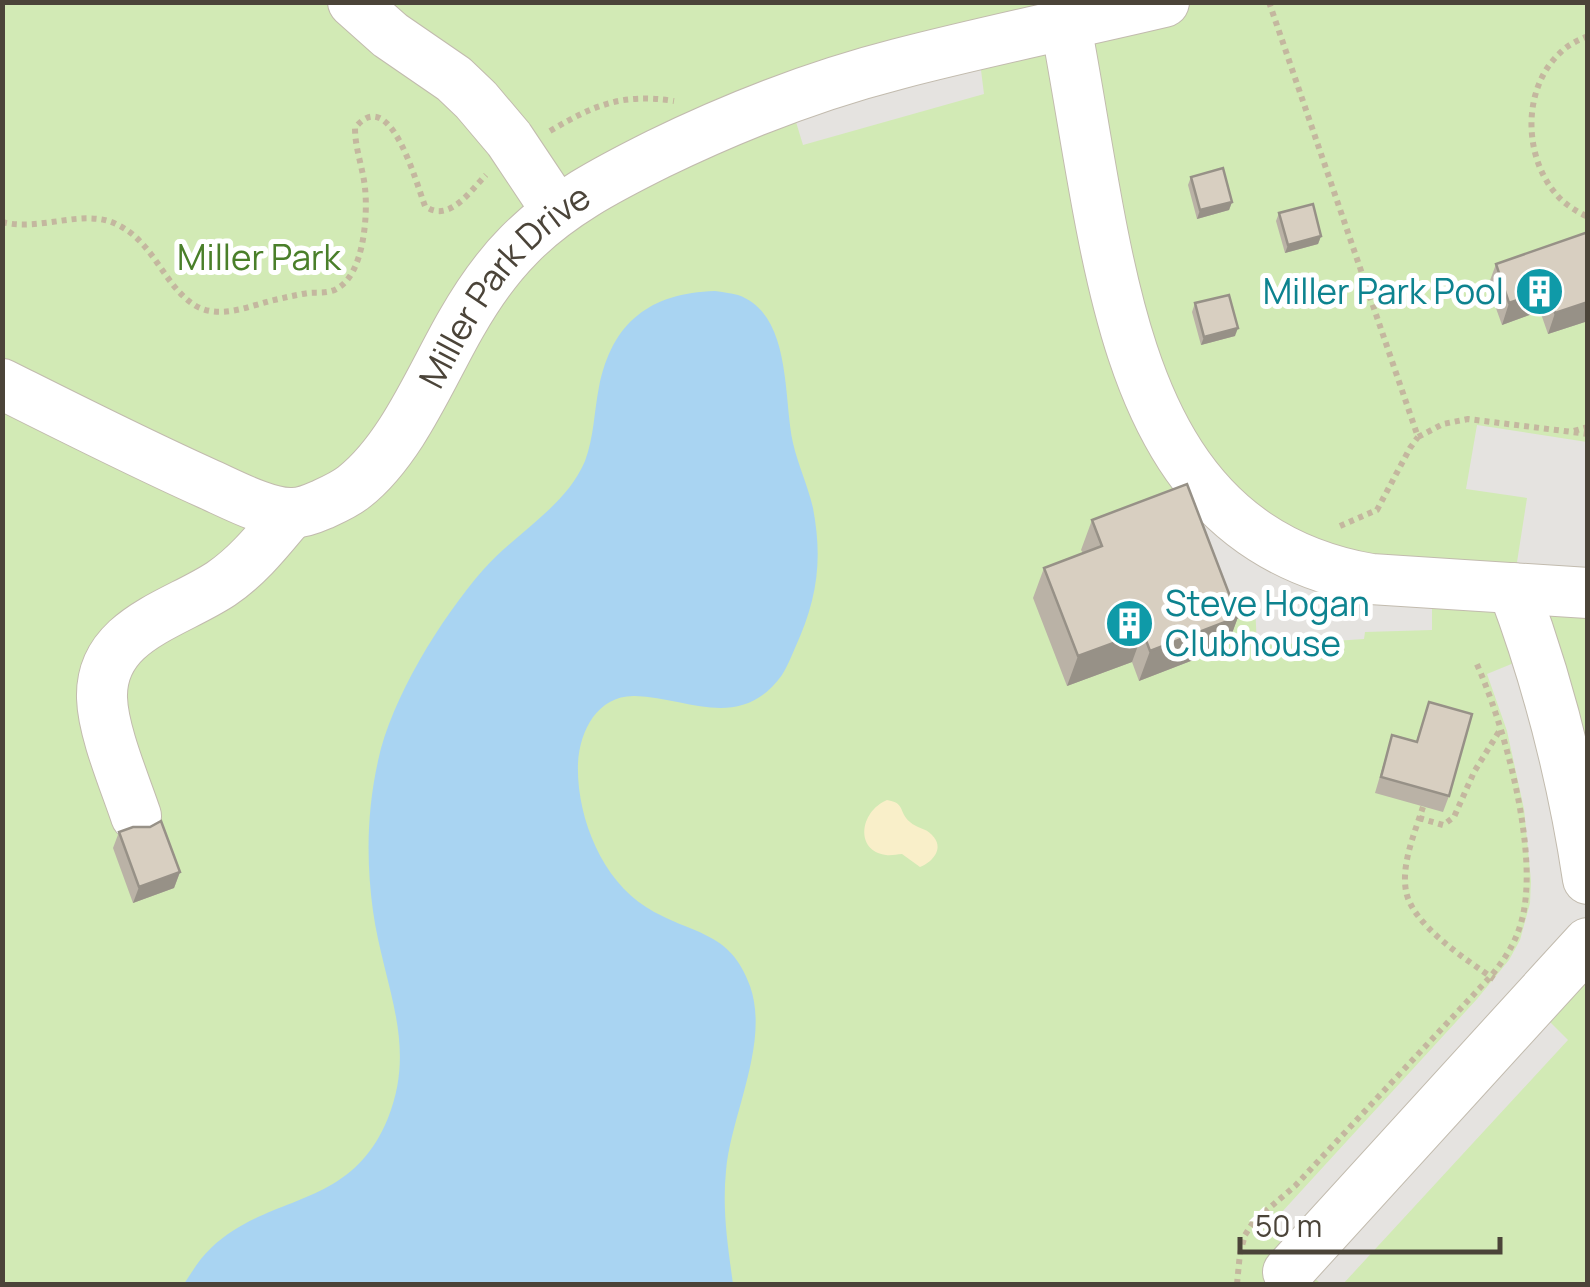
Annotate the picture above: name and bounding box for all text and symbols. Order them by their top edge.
street label: Miller Park Drive [407,172,599,396]
park label: Miller Park [177,233,343,281]
building icon: Miller Park Pool [1513,265,1565,317]
place label: Miller Park Pool [1263,267,1504,315]
place label: Steve Hogan Clubhouse [1165,579,1370,667]
building icon: Steve Hogan Clubhouse [1104,597,1156,649]
scale bar [1240,1192,1500,1254]
text: 50 m [1255,1205,1322,1246]

